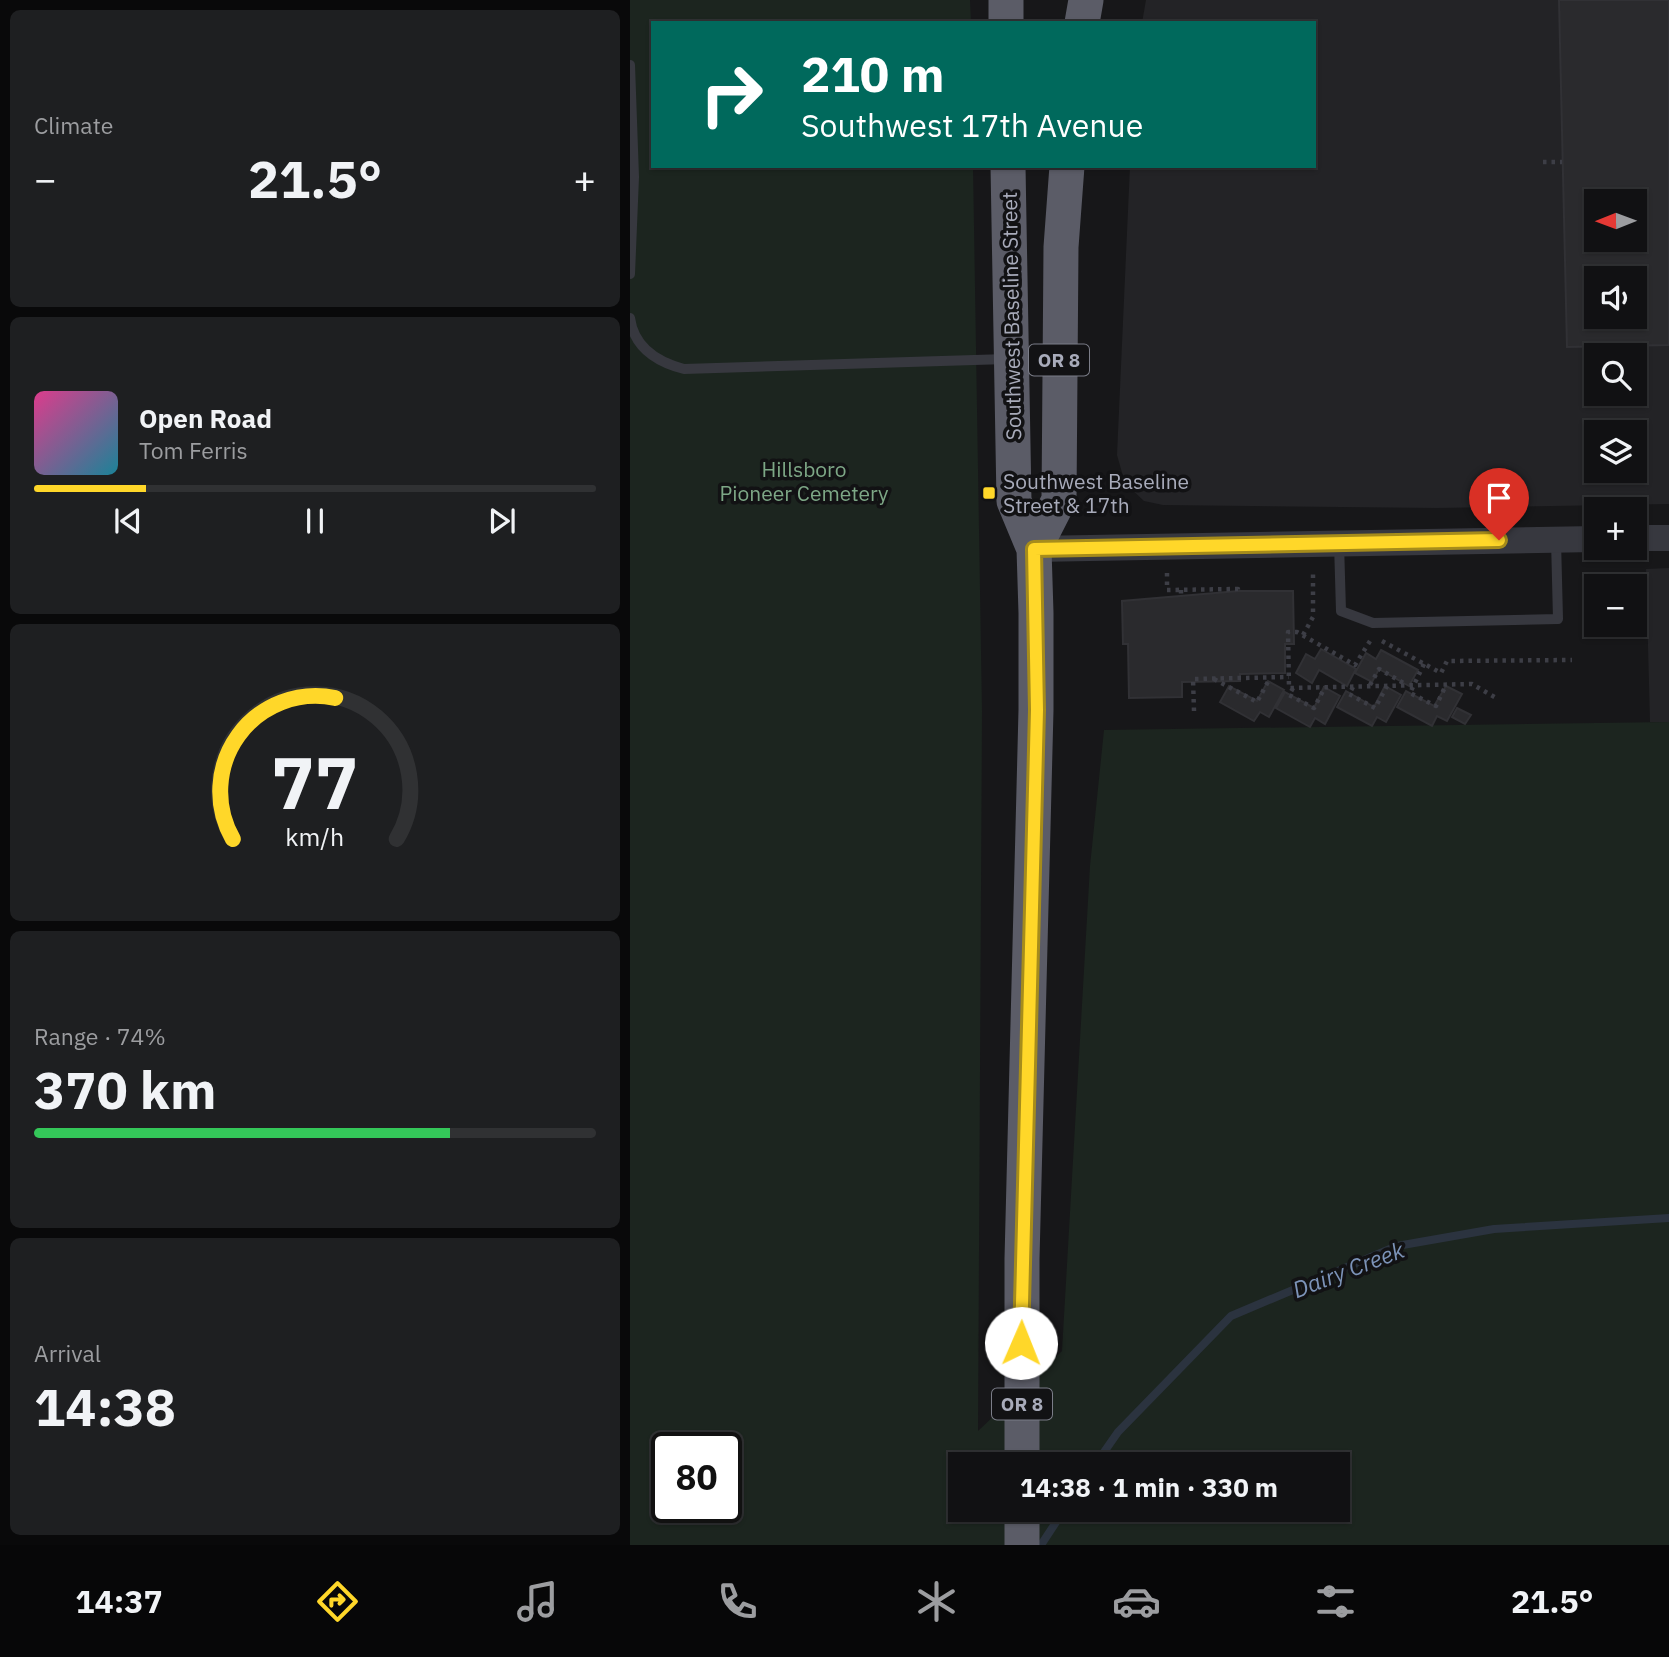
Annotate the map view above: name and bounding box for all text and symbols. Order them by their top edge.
text: 210 m [801,42,945,105]
icon: right [686,49,777,140]
text: Southwest 17th Avenue [801,104,1143,146]
text: Climate [34,110,113,140]
text: 21.5° [248,145,382,212]
text: − [34,154,57,203]
text: + [573,154,596,203]
north arrow [1584,189,1647,252]
map controls [1584,189,1647,637]
street label: Southwest Baseline Street [995,191,1027,441]
button: sound [1584,266,1647,329]
button: search [1584,343,1647,406]
road number: OR 8 [1029,344,1089,376]
text: Open Road [139,401,272,435]
button: layers [1584,420,1647,483]
text: Tom Ferris [139,435,248,465]
park label: Hillsboro Pioneer Cemetery [719,455,889,507]
place label: Southwest Baseline Street & 17th [1003,467,1189,519]
pin [1469,468,1529,540]
icon: arrive [1480,479,1518,517]
marker: Southwest Baseline Street & 17th [981,485,997,501]
button: + [1584,497,1647,560]
icon: previous [109,502,147,540]
icon: pause [296,502,334,540]
icon: next [483,502,521,540]
button: − [1584,574,1647,637]
text: 77 [271,734,359,829]
text: km/h [286,819,344,852]
text: Range · 74% [34,1021,166,1051]
text: 370 km [34,1056,216,1123]
water label: Dairy Creek [1288,1234,1409,1304]
position arrow [984,1306,1058,1380]
text: Arrival [34,1338,101,1368]
text: 14:38 [34,1373,176,1440]
road number: OR 8 [992,1388,1052,1420]
speed limit sign: 80 [651,1432,742,1523]
text: 14:38 · 1 min · 330 m [1020,1470,1278,1504]
icon: directions [313,1577,362,1626]
icon: music [513,1577,562,1626]
icon: phone [713,1577,762,1626]
icon: climate [912,1577,961,1626]
icon: car [1112,1577,1161,1626]
icon: filters [1311,1577,1360,1626]
text: 14:37 [75,1580,163,1622]
text: 21.5° [1511,1580,1594,1622]

